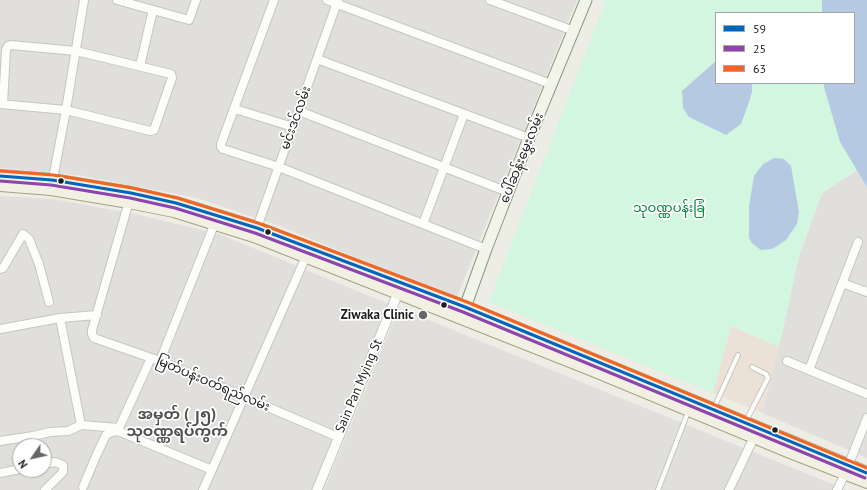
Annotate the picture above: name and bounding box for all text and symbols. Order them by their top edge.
legend [715,12,855,84]
text: 59 [753,21,766,36]
text: 25 [753,41,766,56]
text: 63 [753,61,766,76]
street label: မင်းဒင်လမ်း [277,84,315,152]
street label: ပေါ်ဆန်းမွှေးလမ်း [497,111,547,205]
unlabelled marker [56,176,66,186]
park label: သုဝဏ္ဏပန်းခြံ [633,200,705,216]
unlabelled marker [263,227,273,237]
unlabelled marker [439,300,449,310]
place label: Ziwaka Clinic [341,307,414,323]
marker: Ziwaka Clinic [417,309,429,321]
street label: Sain Pan Mying St [332,337,386,435]
street label: မြတ်ပန်းဝတ်ရည်လမ်း [154,353,272,415]
district label: အမှတ် (၂၅) သုဝဏ္ဏရပ်ကွက် [126,406,228,441]
unlabelled marker [770,425,780,435]
north arrow [12,438,52,478]
text: N [15,457,31,471]

